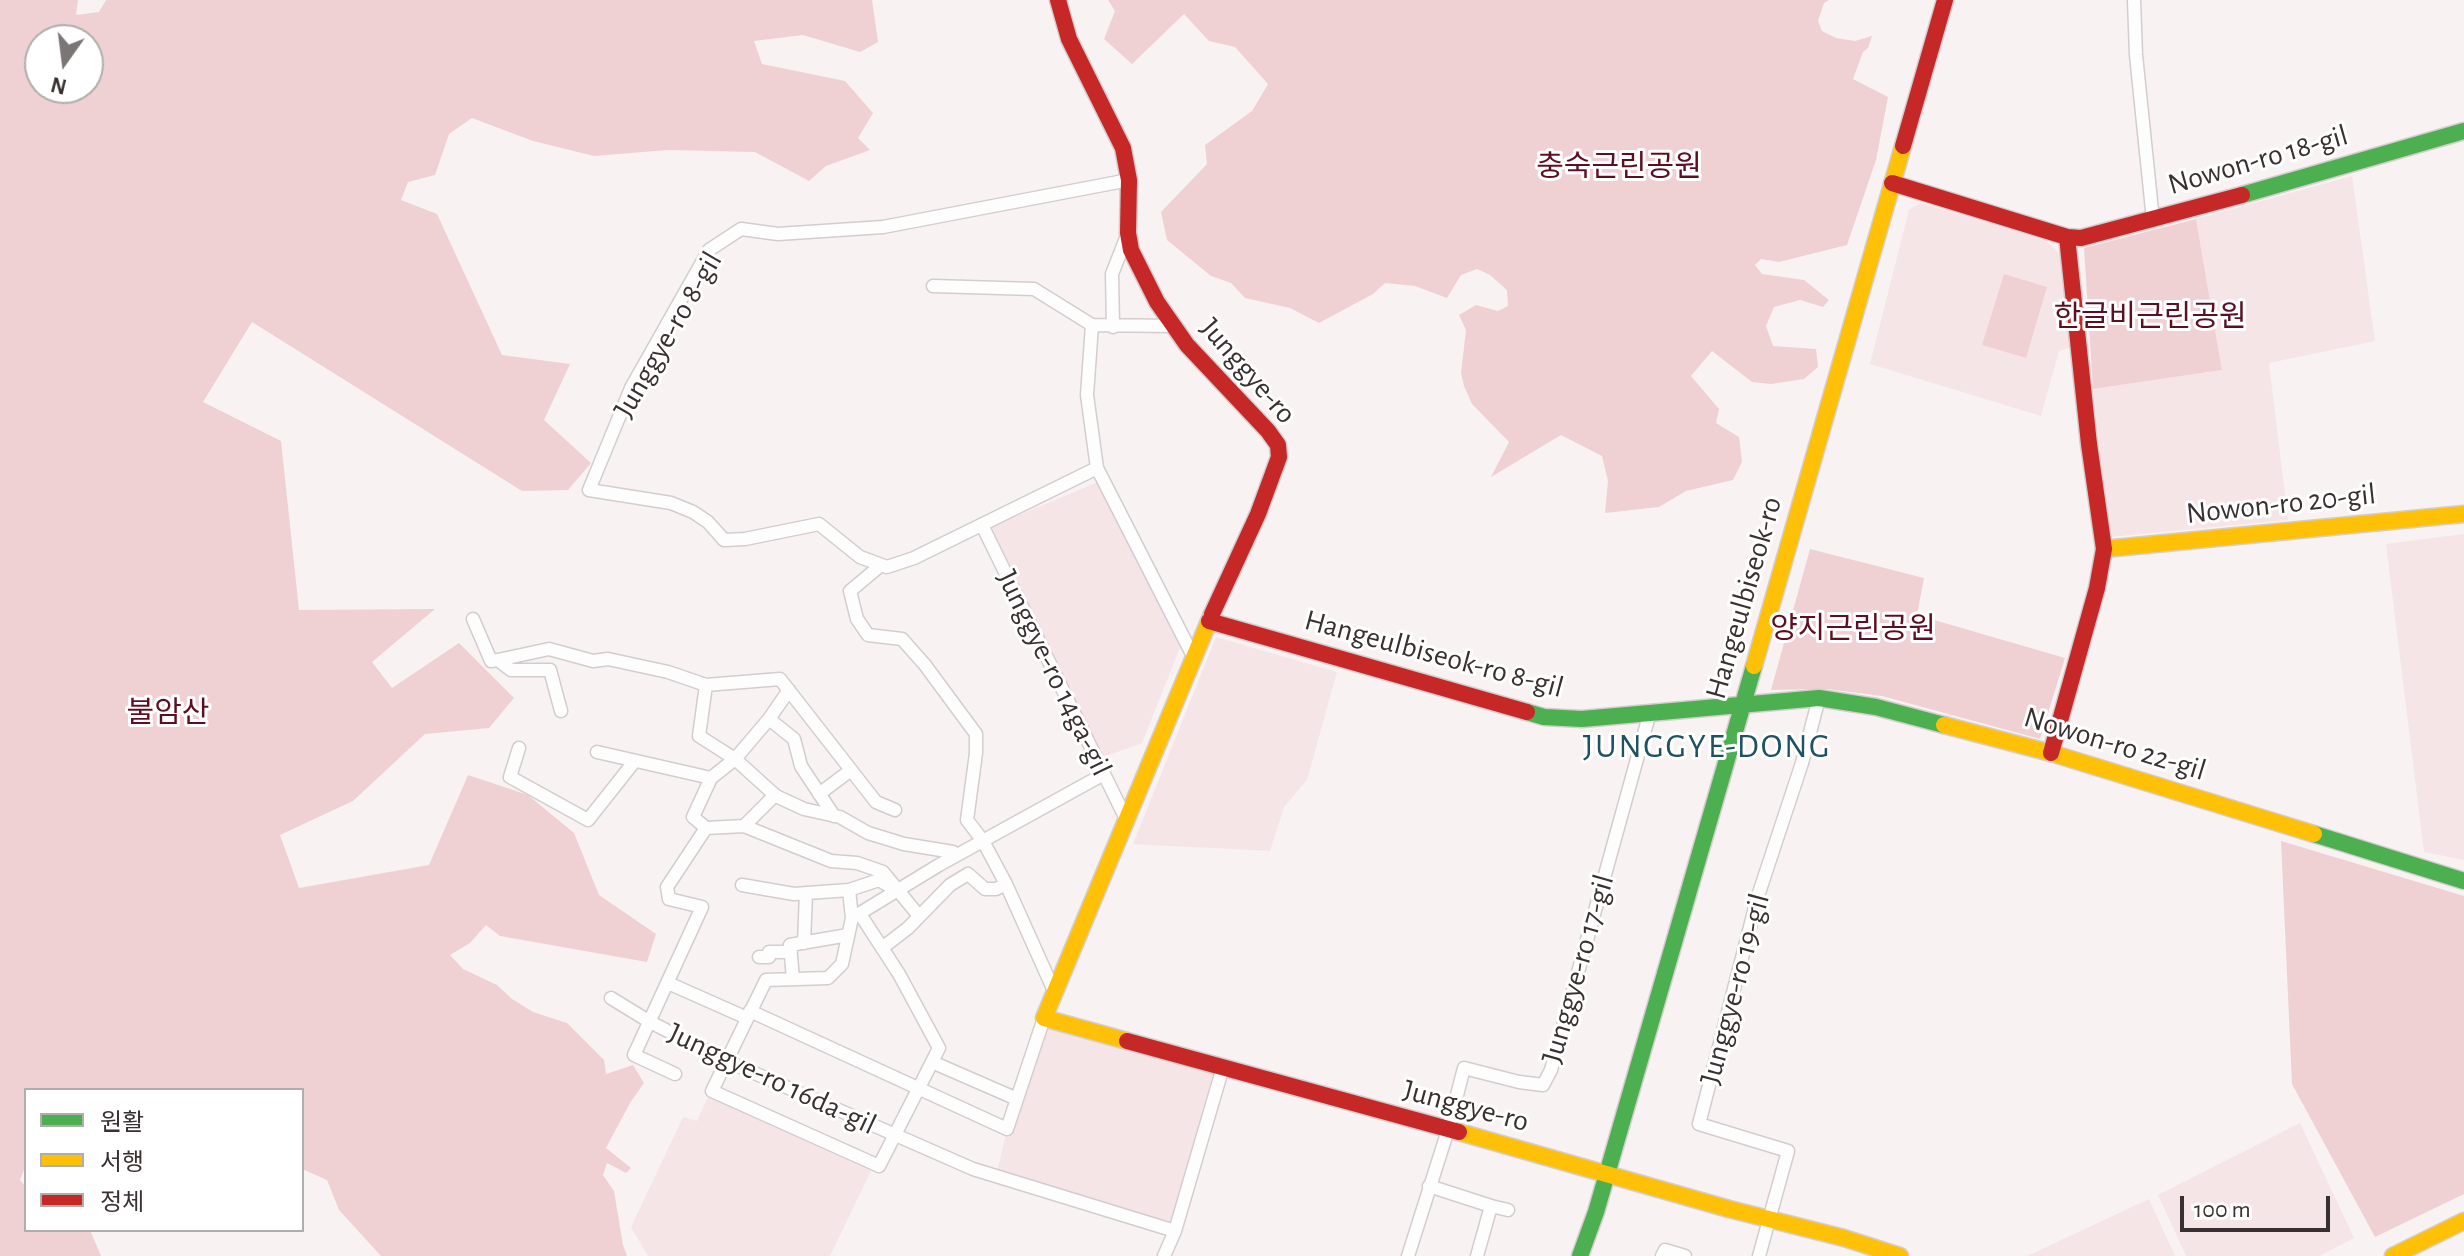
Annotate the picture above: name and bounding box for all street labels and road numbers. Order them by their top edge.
street label: Nowon-ro 18-gil [2164,117,2352,203]
street label: Junggye-ro 8-gil [606,245,730,425]
street label: Junggye-ro [1192,311,1304,431]
street label: Nowon-ro 20-gil [2184,476,2378,532]
street label: Hangeulbiseok-ro [1698,493,1790,703]
street label: Junggye-ro 14ga-gil [989,564,1119,782]
street label: Hangeulbiseok-ro 8-gil [1301,602,1567,706]
street label: Nowon-ro 22-gil [2020,699,2210,789]
street label: Junggye-ro 17-gil [1534,870,1622,1068]
street label: Junggye-ro 19-gil [1692,889,1778,1089]
street label: Junggye-ro 16da-gil [662,1015,882,1143]
street label: Junggye-ro [1399,1072,1533,1140]

